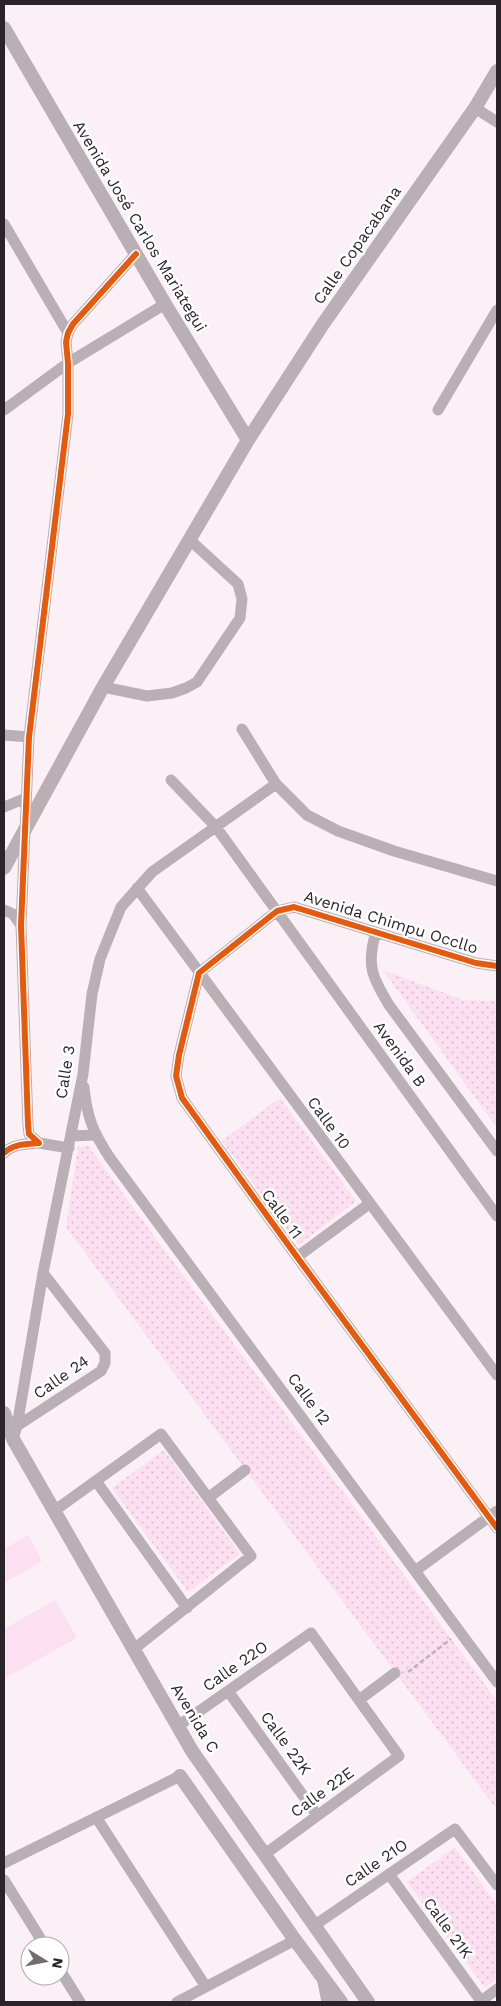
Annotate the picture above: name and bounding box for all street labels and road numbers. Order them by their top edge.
street label: Avenida José Carlos Mariategui [69,117,211,335]
street label: Calle Copacabana [309,182,405,308]
street label: Avenida Chimpu Occllo [302,886,480,958]
street label: Avenida B [370,1018,430,1090]
street label: Calle 3 [51,1044,79,1100]
street label: Calle 10 [304,1093,354,1153]
street label: Calle 11 [258,1185,306,1243]
street label: Calle 24 [30,1351,92,1403]
street label: Calle 12 [284,1369,334,1429]
street label: Calle 22O [199,1637,271,1695]
street label: Avenida C [167,1680,223,1756]
street label: Calle 22K [257,1708,316,1779]
street label: Calle 22E [287,1763,357,1821]
street label: Calle 21O [341,1835,411,1891]
street label: Calle 21K [420,1894,477,1963]

